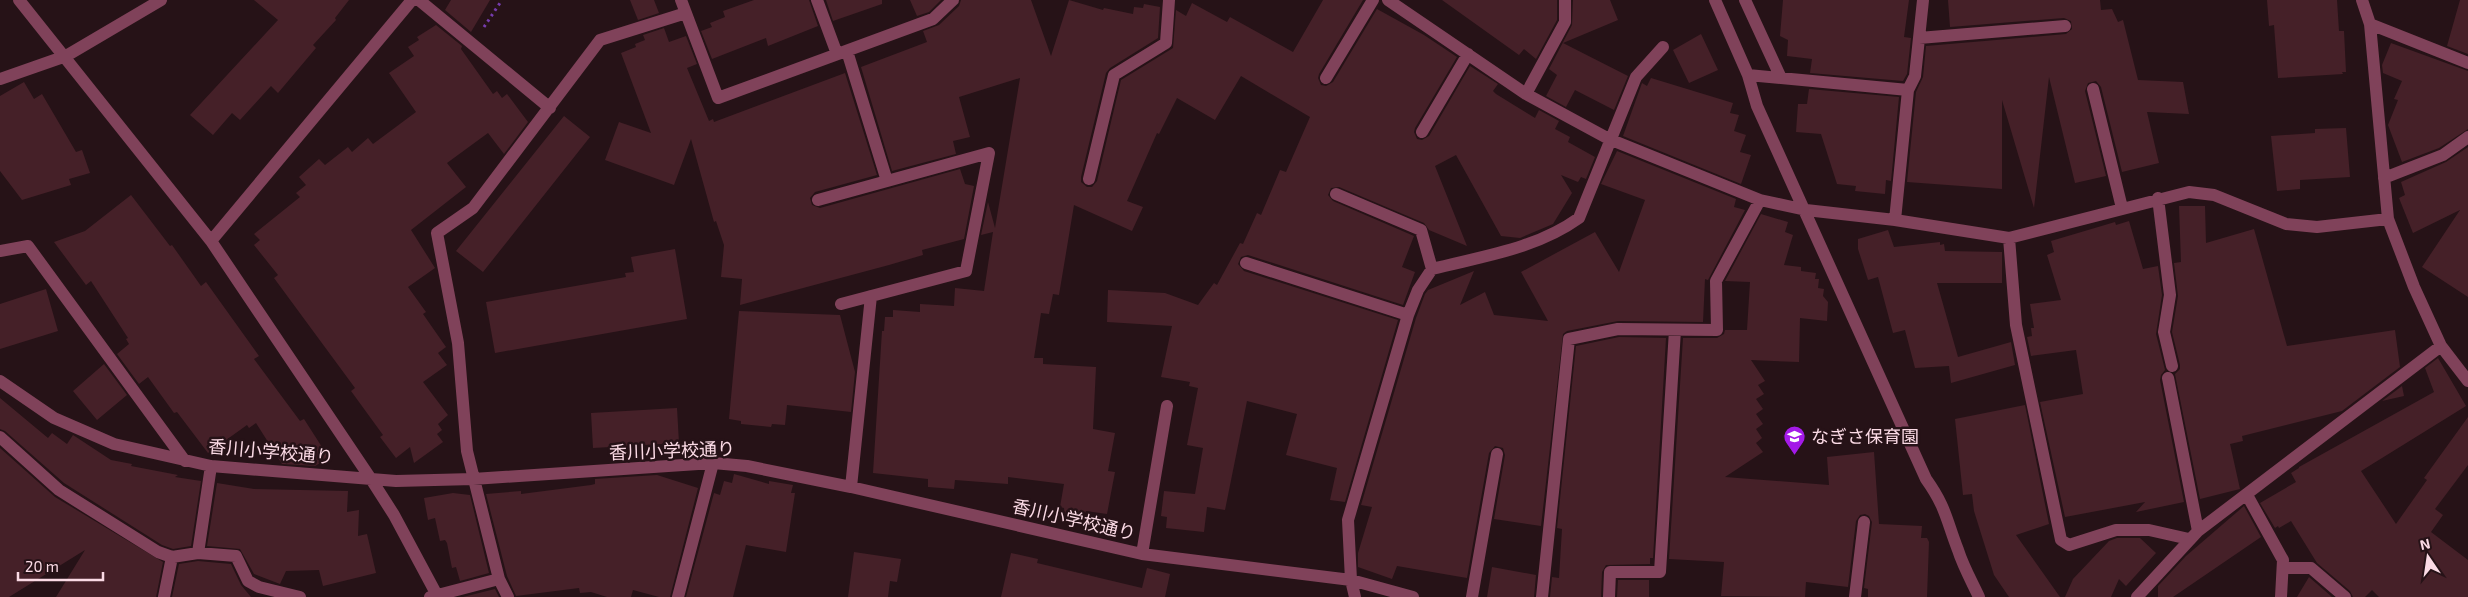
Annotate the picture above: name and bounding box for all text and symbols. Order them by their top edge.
school or university icon: なぎさ保育園 [1783,425,1807,456]
place label: なぎさ保育園 [1811,425,1919,447]
street label: 香川小学校通り [207,435,335,467]
street label: 香川小学校通り [609,437,735,463]
street label: 香川小学校通り [1010,494,1138,544]
north arrow [2403,532,2453,582]
text: N [2418,534,2432,553]
scale bar [18,550,102,582]
text: 20 m [25,557,59,575]

